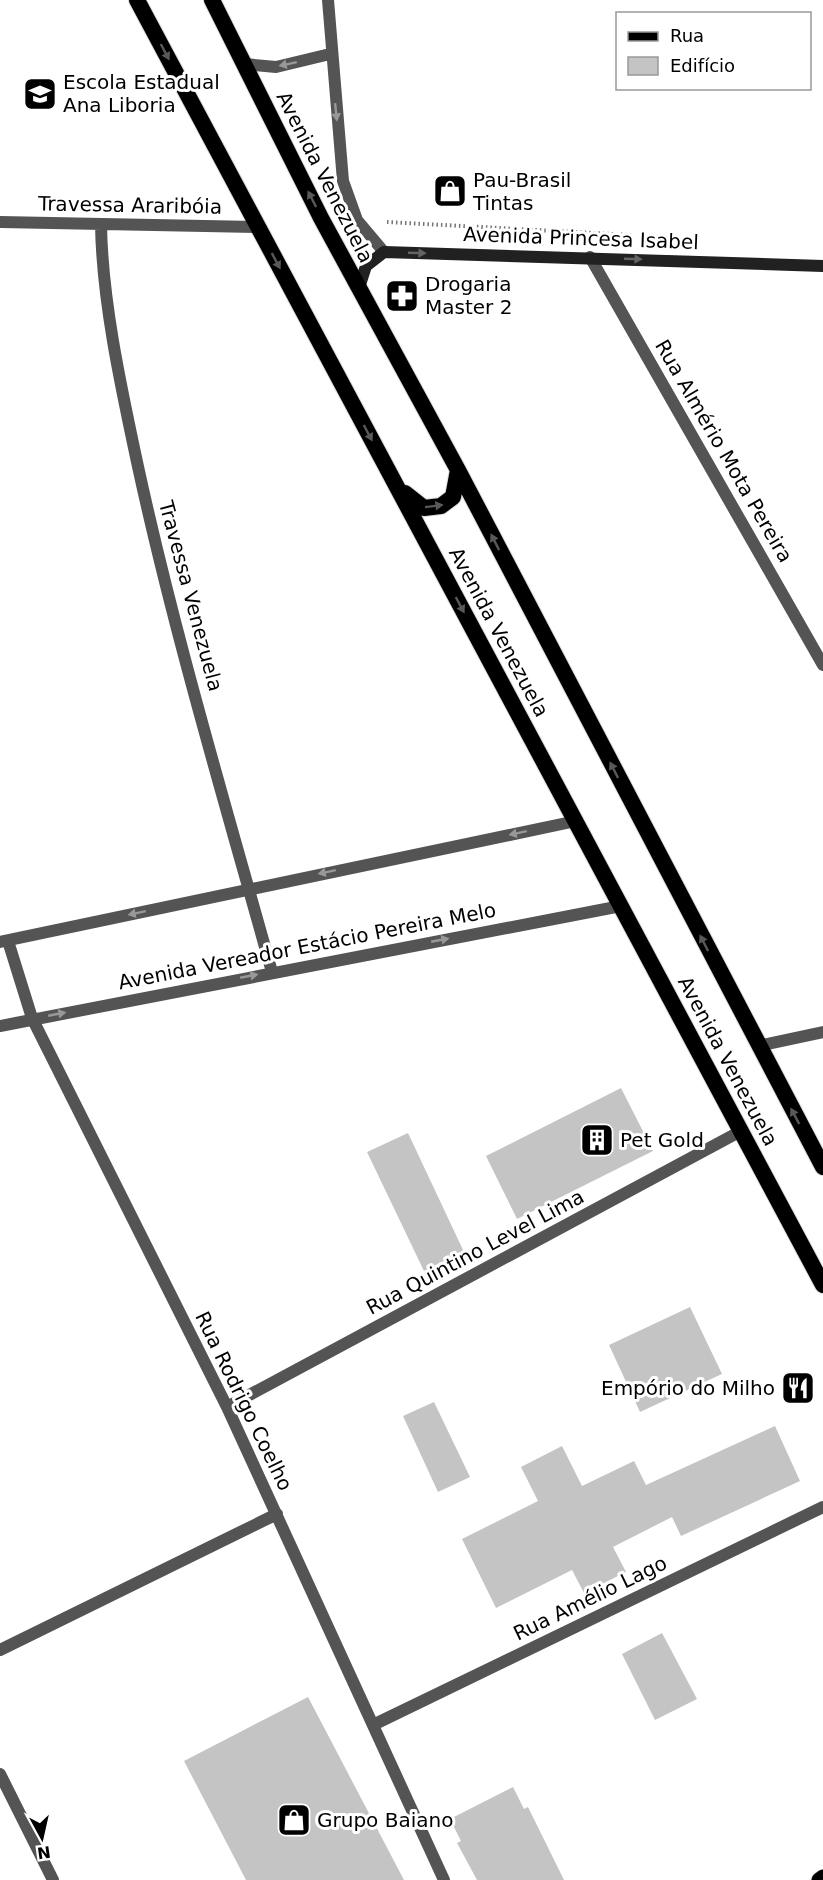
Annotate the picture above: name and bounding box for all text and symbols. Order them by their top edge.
legend [616,12,811,90]
text: Rua [670,25,704,46]
one-way arrow [160,43,170,60]
text: Edifício [670,55,735,76]
one-way arrow [278,60,297,70]
place label: Escola Estadual Ana Liboria [63,70,220,117]
school or university icon: Escola Estadual Ana Liboria [22,76,58,112]
street label: Avenida Venezuela [271,87,379,267]
one-way arrow [331,102,341,121]
place label: Pau-Brasil Tintas [472,168,571,215]
shop icon: Pau-Brasil Tintas [432,173,468,209]
street label: Travessa Araribóia [37,191,222,219]
one-way arrow [307,191,317,208]
street label: Avenida Princesa Isabel [463,222,699,254]
one-way arrow [408,248,427,257]
one-way arrow [271,252,281,269]
one-way arrow [623,254,642,264]
place label: Drogaria Master 2 [425,272,512,319]
pharmacy icon: Drogaria Master 2 [384,278,420,314]
street label: Rua Almério Mota Pereira [650,335,798,567]
one-way arrow [363,425,373,442]
street label: Travessa Venezuela [154,497,228,694]
one-way arrow [424,501,443,511]
one-way arrow [490,533,500,550]
street label: Avenida Venezuela [444,543,554,721]
one-way arrow [455,596,465,613]
one-way arrow [609,762,619,779]
one-way arrow [509,829,528,838]
one-way arrow [318,868,337,877]
street label: Avenida Vereador Estácio Pereira Melo [116,898,498,994]
one-way arrow [127,908,146,918]
one-way arrow [431,935,450,944]
one-way arrow [699,935,709,952]
one-way arrow [239,971,258,980]
street label: Avenida Venezuela [673,972,783,1150]
one-way arrow [48,1009,67,1018]
one-way arrow [790,1107,800,1124]
building icon: Pet Gold [579,1122,615,1158]
place label: Pet Gold [620,1128,704,1152]
street label: Rua Quintino Level Lima [362,1184,588,1320]
street label: Rua Rodrigo Coelho [190,1308,298,1494]
restaurant icon: Empório do Milho [780,1370,816,1406]
place label: Empório do Milho [601,1376,775,1400]
street label: Rua Amélio Lago [509,1550,671,1646]
shop icon: Grupo Baiano [276,1802,312,1838]
north arrow [12,1808,72,1868]
place label: Grupo Baiano [317,1808,453,1832]
text: N [36,1842,52,1863]

